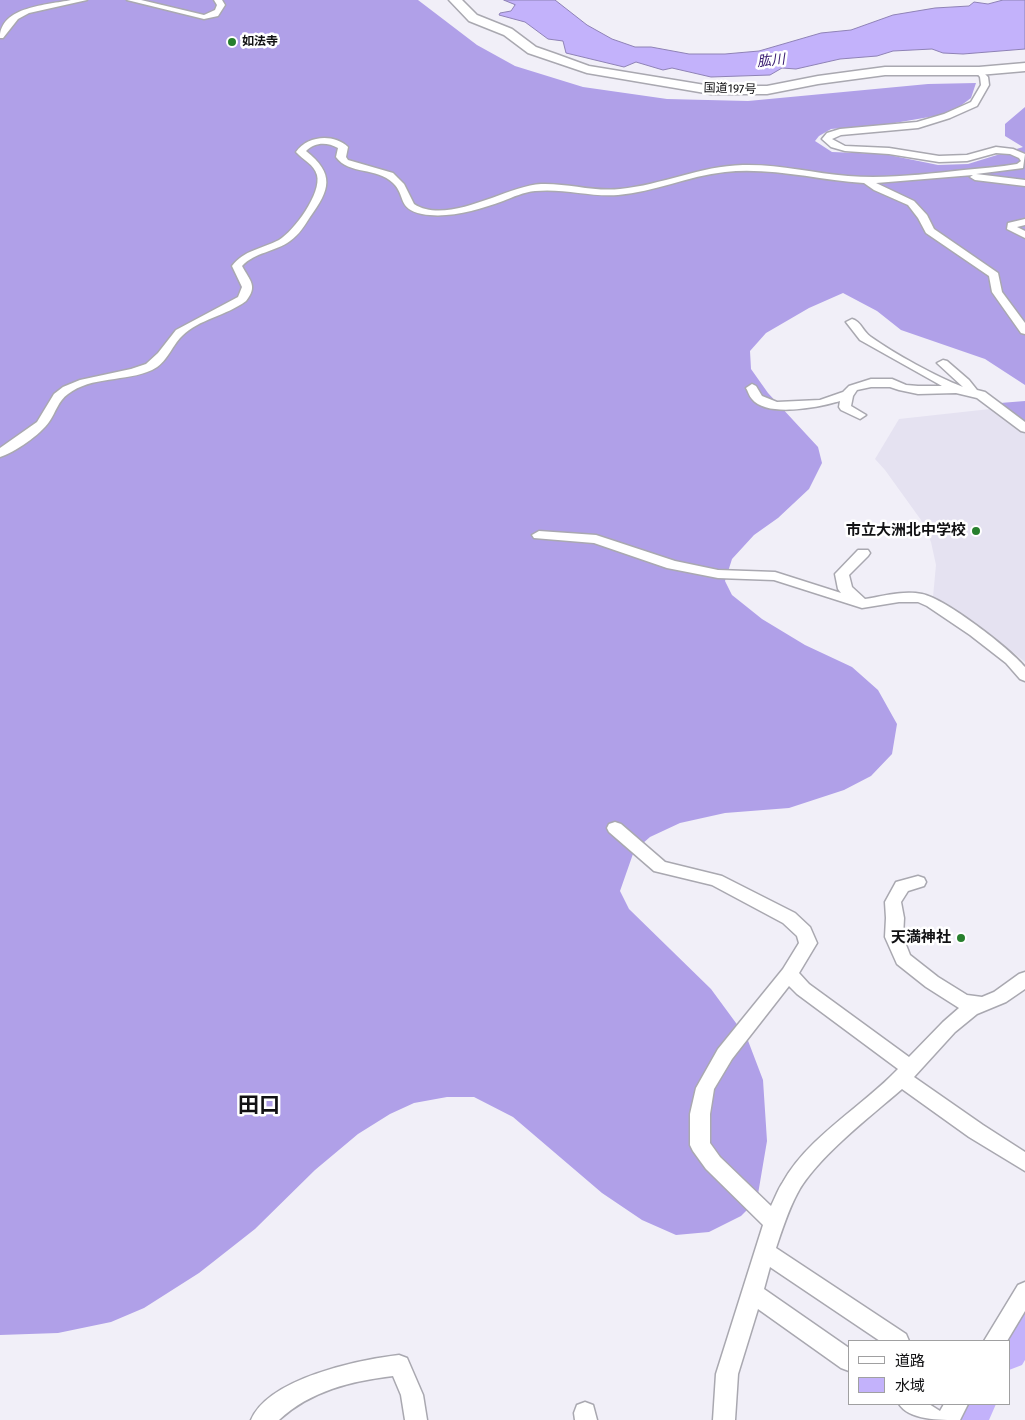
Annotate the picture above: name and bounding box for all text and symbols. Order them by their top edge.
place label: 如法寺 [242,35,278,49]
marker: 如法寺 [226,36,238,48]
water label: 肱川 [756,51,786,71]
street label: 国道197号 [703,81,757,97]
place label: 市立大洲北中学校 [846,522,966,540]
marker: 市立大洲北中学校 [970,525,982,537]
place label: 天満神社 [891,929,951,947]
marker: 天満神社 [955,932,967,944]
district label: 田口 [238,1093,280,1119]
legend [848,1340,1010,1405]
text: 道路 [895,1352,925,1370]
text: 水域 [895,1377,925,1395]

